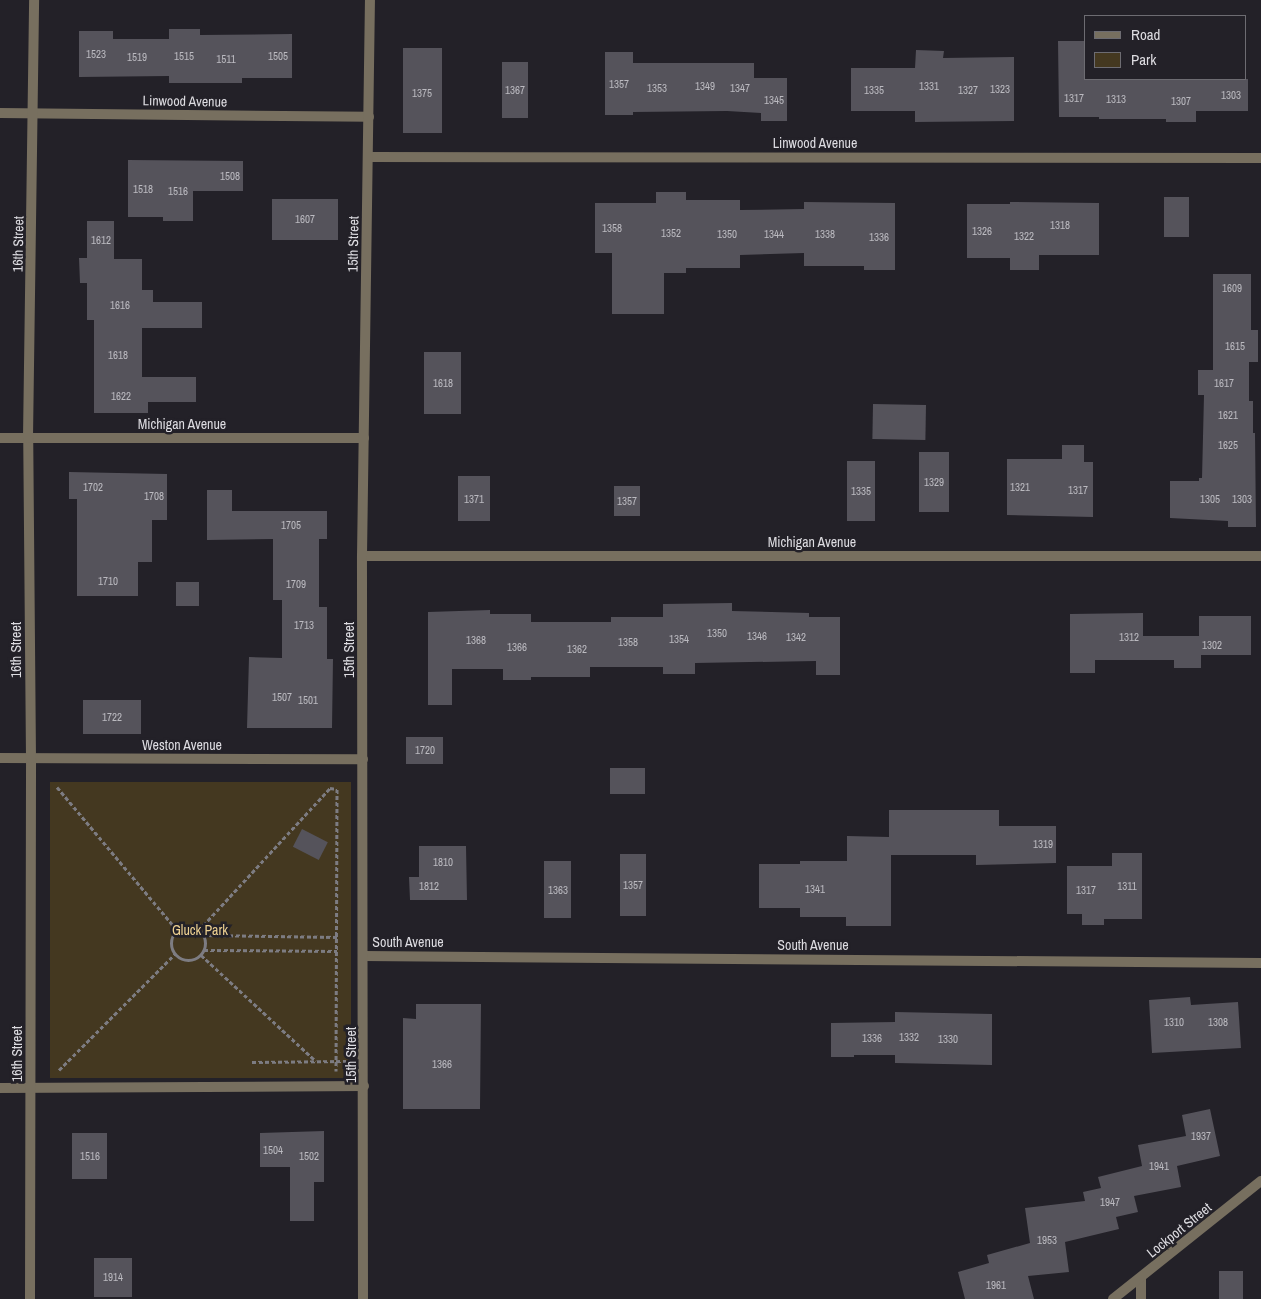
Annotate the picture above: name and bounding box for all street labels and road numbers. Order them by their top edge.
street label: Linwood Avenue [142,92,228,110]
street label: Linwood Avenue [772,135,858,151]
street label: 16th Street [9,216,27,272]
street label: 15th Street [344,216,362,272]
street label: Michigan Avenue [137,416,227,432]
street label: Michigan Avenue [767,534,857,550]
street label: 16th Street [8,622,24,678]
street label: 15th Street [341,622,357,678]
street label: Weston Avenue [142,737,222,753]
street label: South Avenue [372,934,444,950]
street label: South Avenue [777,937,849,953]
street label: 16th Street [9,1026,25,1082]
street label: 15th Street [343,1027,359,1083]
street label: Lockport Street [1143,1199,1215,1261]

